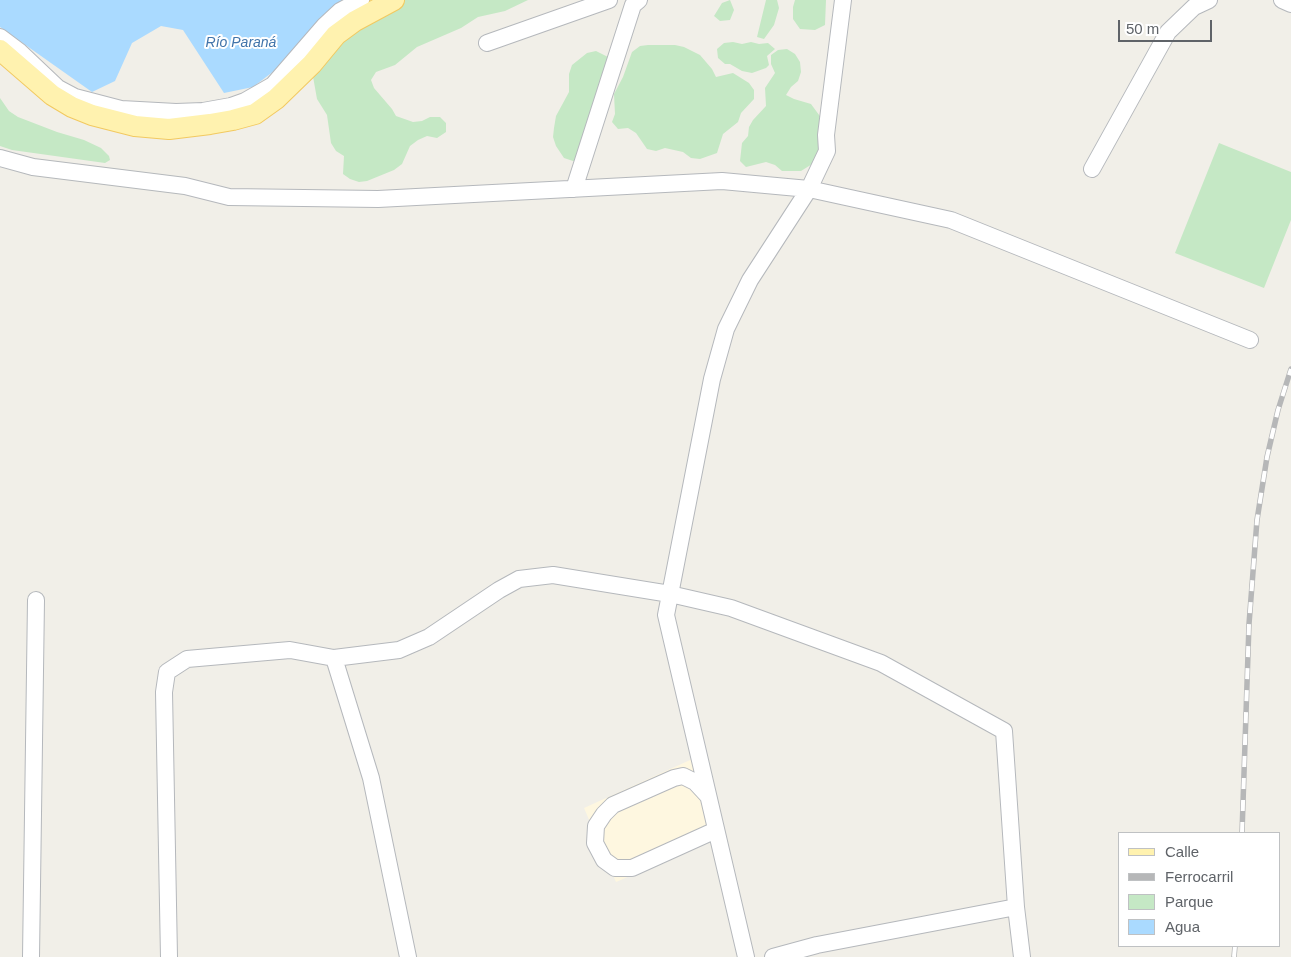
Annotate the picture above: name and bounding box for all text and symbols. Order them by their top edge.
scale bar [1121,10,1215,42]
text: 50 m [1126,20,1159,37]
water label: Río Paraná [206,35,276,51]
legend [1118,832,1281,947]
text: Calle [1165,843,1199,860]
text: Ferrocarril [1165,868,1233,885]
text: Parque [1165,893,1213,910]
text: Agua [1165,918,1200,935]

